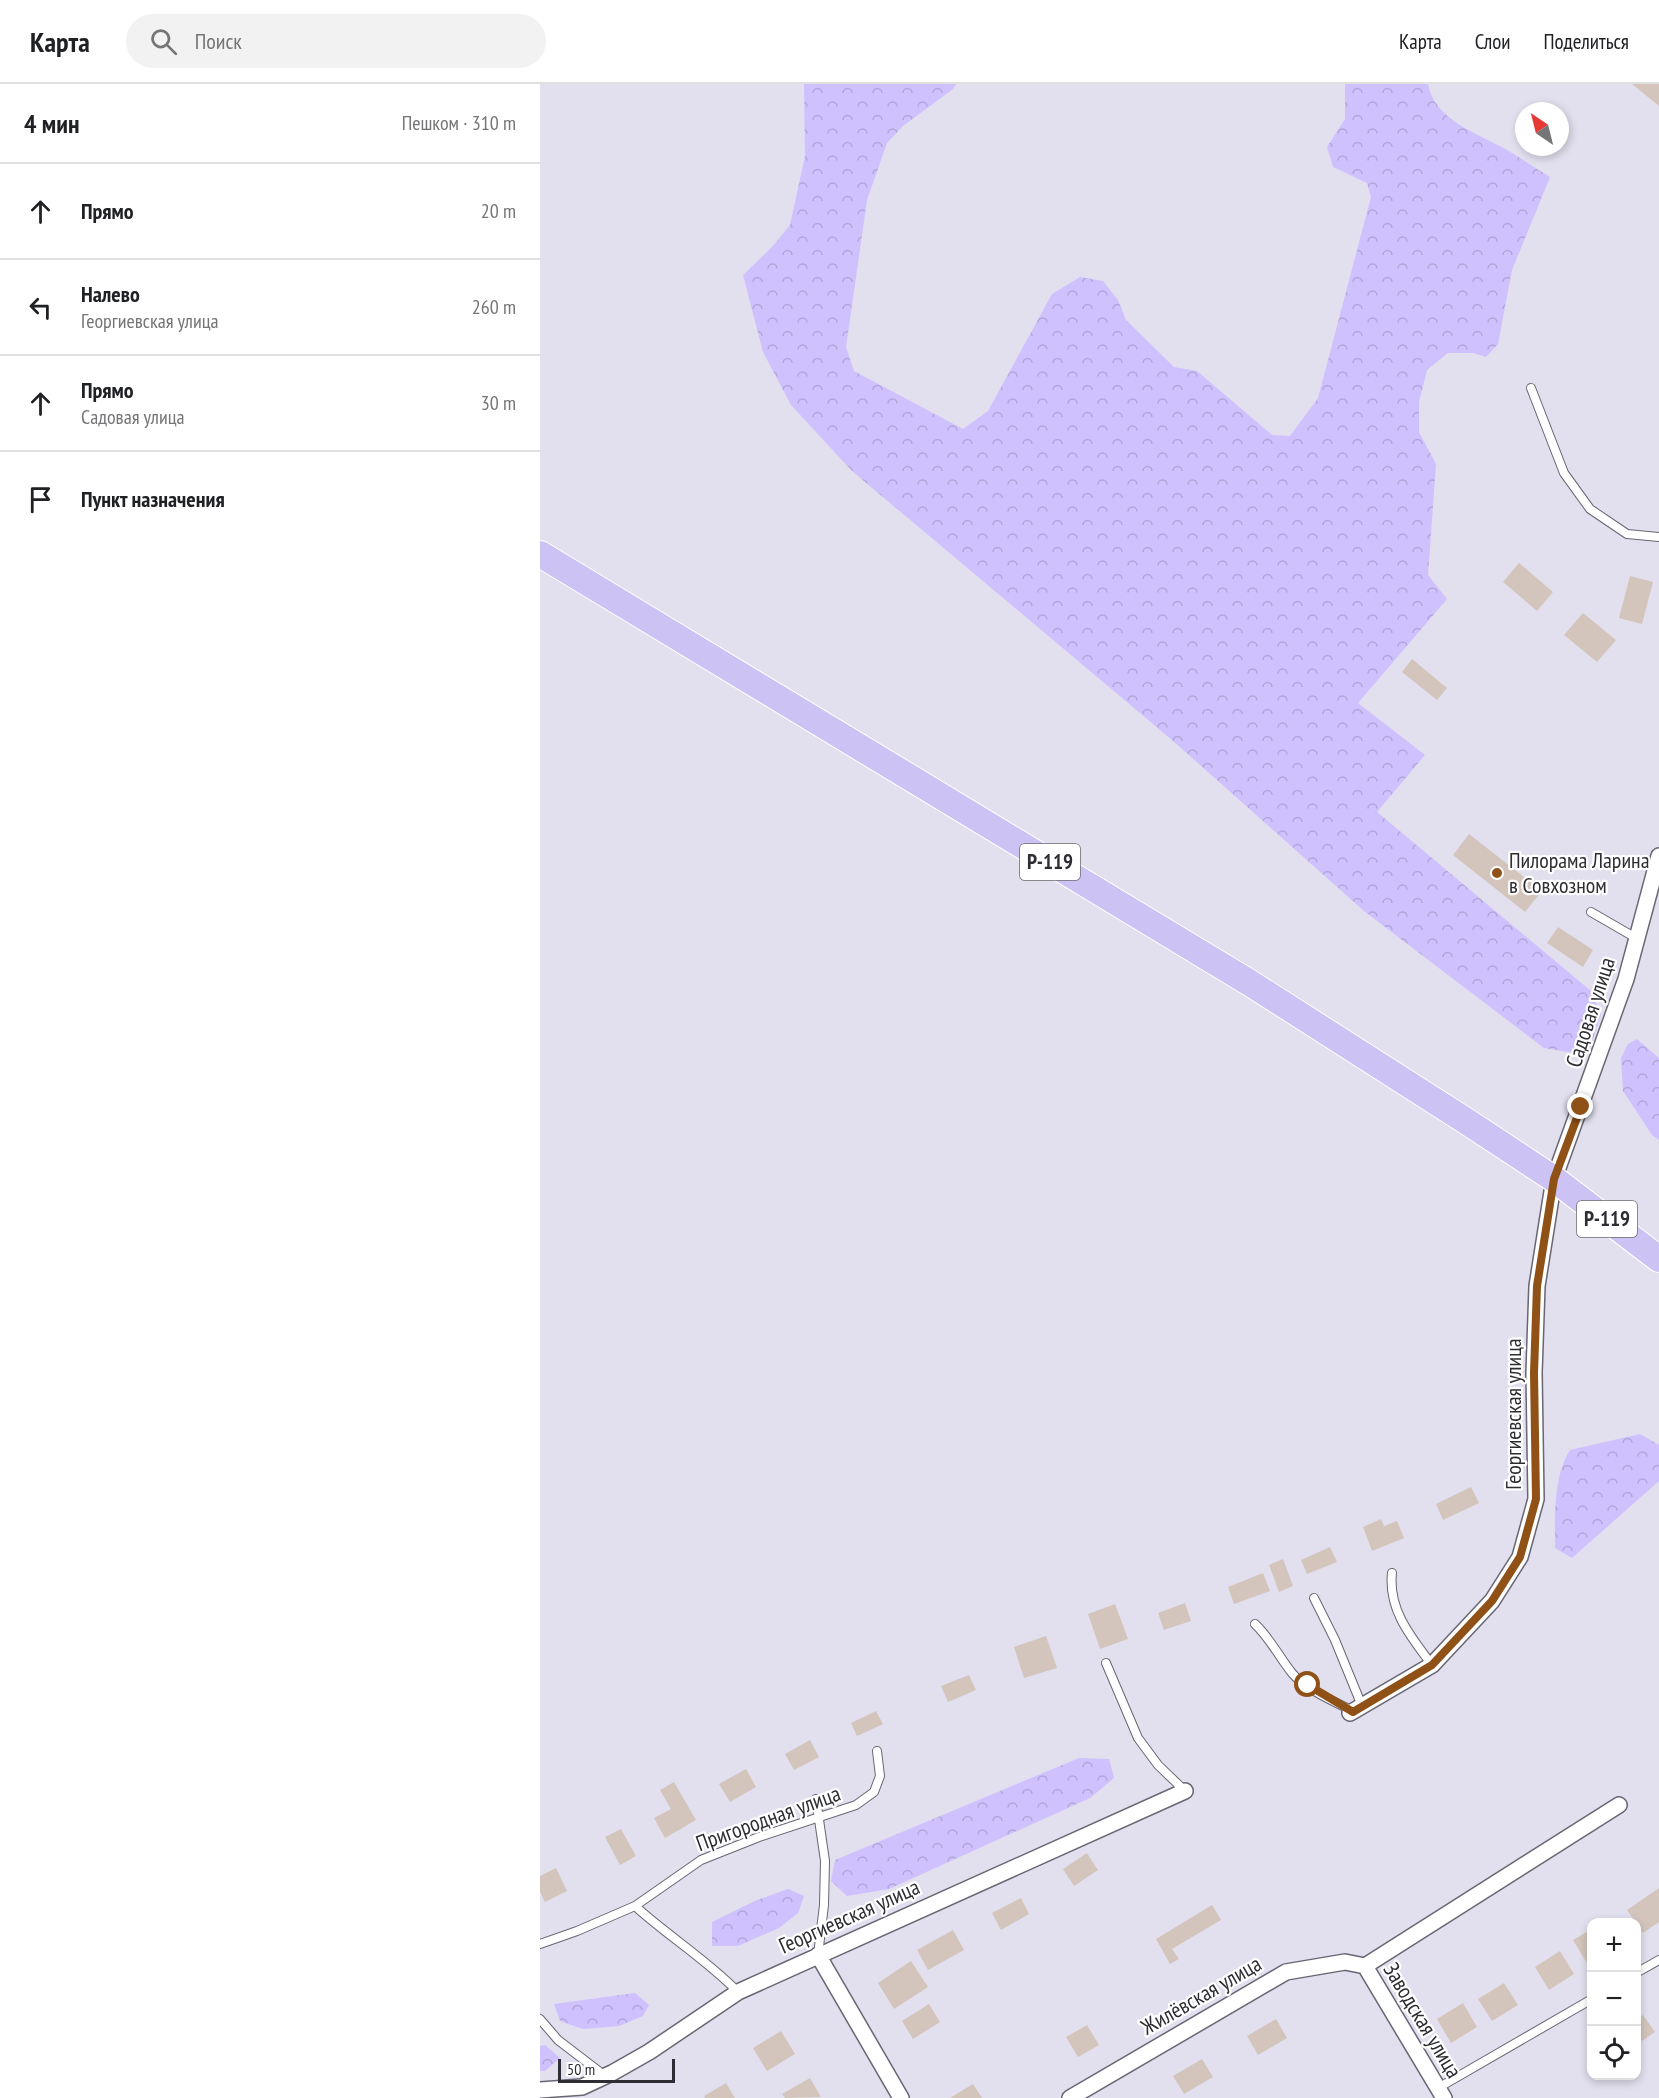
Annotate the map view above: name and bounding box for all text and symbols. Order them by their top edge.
search box [126,14,546,68]
text: Карта [30,23,90,60]
icon: search [147,25,180,58]
text: Поиск [195,27,242,55]
text: Карта [1399,28,1442,55]
text: Слои [1475,28,1510,55]
text: Поделиться [1543,28,1629,55]
north arrow [1515,102,1569,156]
text: 4 мин [24,107,79,140]
text: Пешком · 310 m [402,110,516,136]
icon: ahead [24,195,57,228]
text: Прямо [81,197,134,225]
text: 20 m [481,198,516,224]
text: Налево [81,280,140,308]
icon: left [24,291,57,324]
text: 260 m [472,294,516,320]
text: Георгиевская улица [81,308,219,334]
text: Прямо [81,376,134,404]
icon: ahead [24,387,57,420]
text: 30 m [481,390,516,416]
text: Садовая улица [81,404,185,430]
icon: arrive [24,483,57,516]
text: Пункт назначения [81,485,225,513]
road number: Р-119 [1020,844,1080,880]
place label: Пилорама Ларина в Совхозном [1509,846,1649,899]
marker: Пилорама Ларина в Совхозном [1490,866,1504,880]
street label: Садовая улица [1559,954,1621,1070]
route end [1567,1093,1593,1119]
road number: Р-119 [1577,1201,1637,1237]
street label: Георгиевская улица [1499,1338,1527,1490]
route start [1294,1671,1320,1697]
street label: Пригородная улица [692,1779,844,1857]
street label: Георгиевская улица [774,1872,924,1960]
map controls [1587,1918,1641,2080]
button: + [1587,1918,1641,1972]
street label: Жилёвская улица [1135,1949,1266,2041]
street label: Заводская улица [1378,1957,1468,2083]
button: − [1587,1972,1641,2026]
button: locate [1587,2026,1641,2080]
scale bar [558,2056,675,2084]
text: 50 m [567,2059,595,2079]

